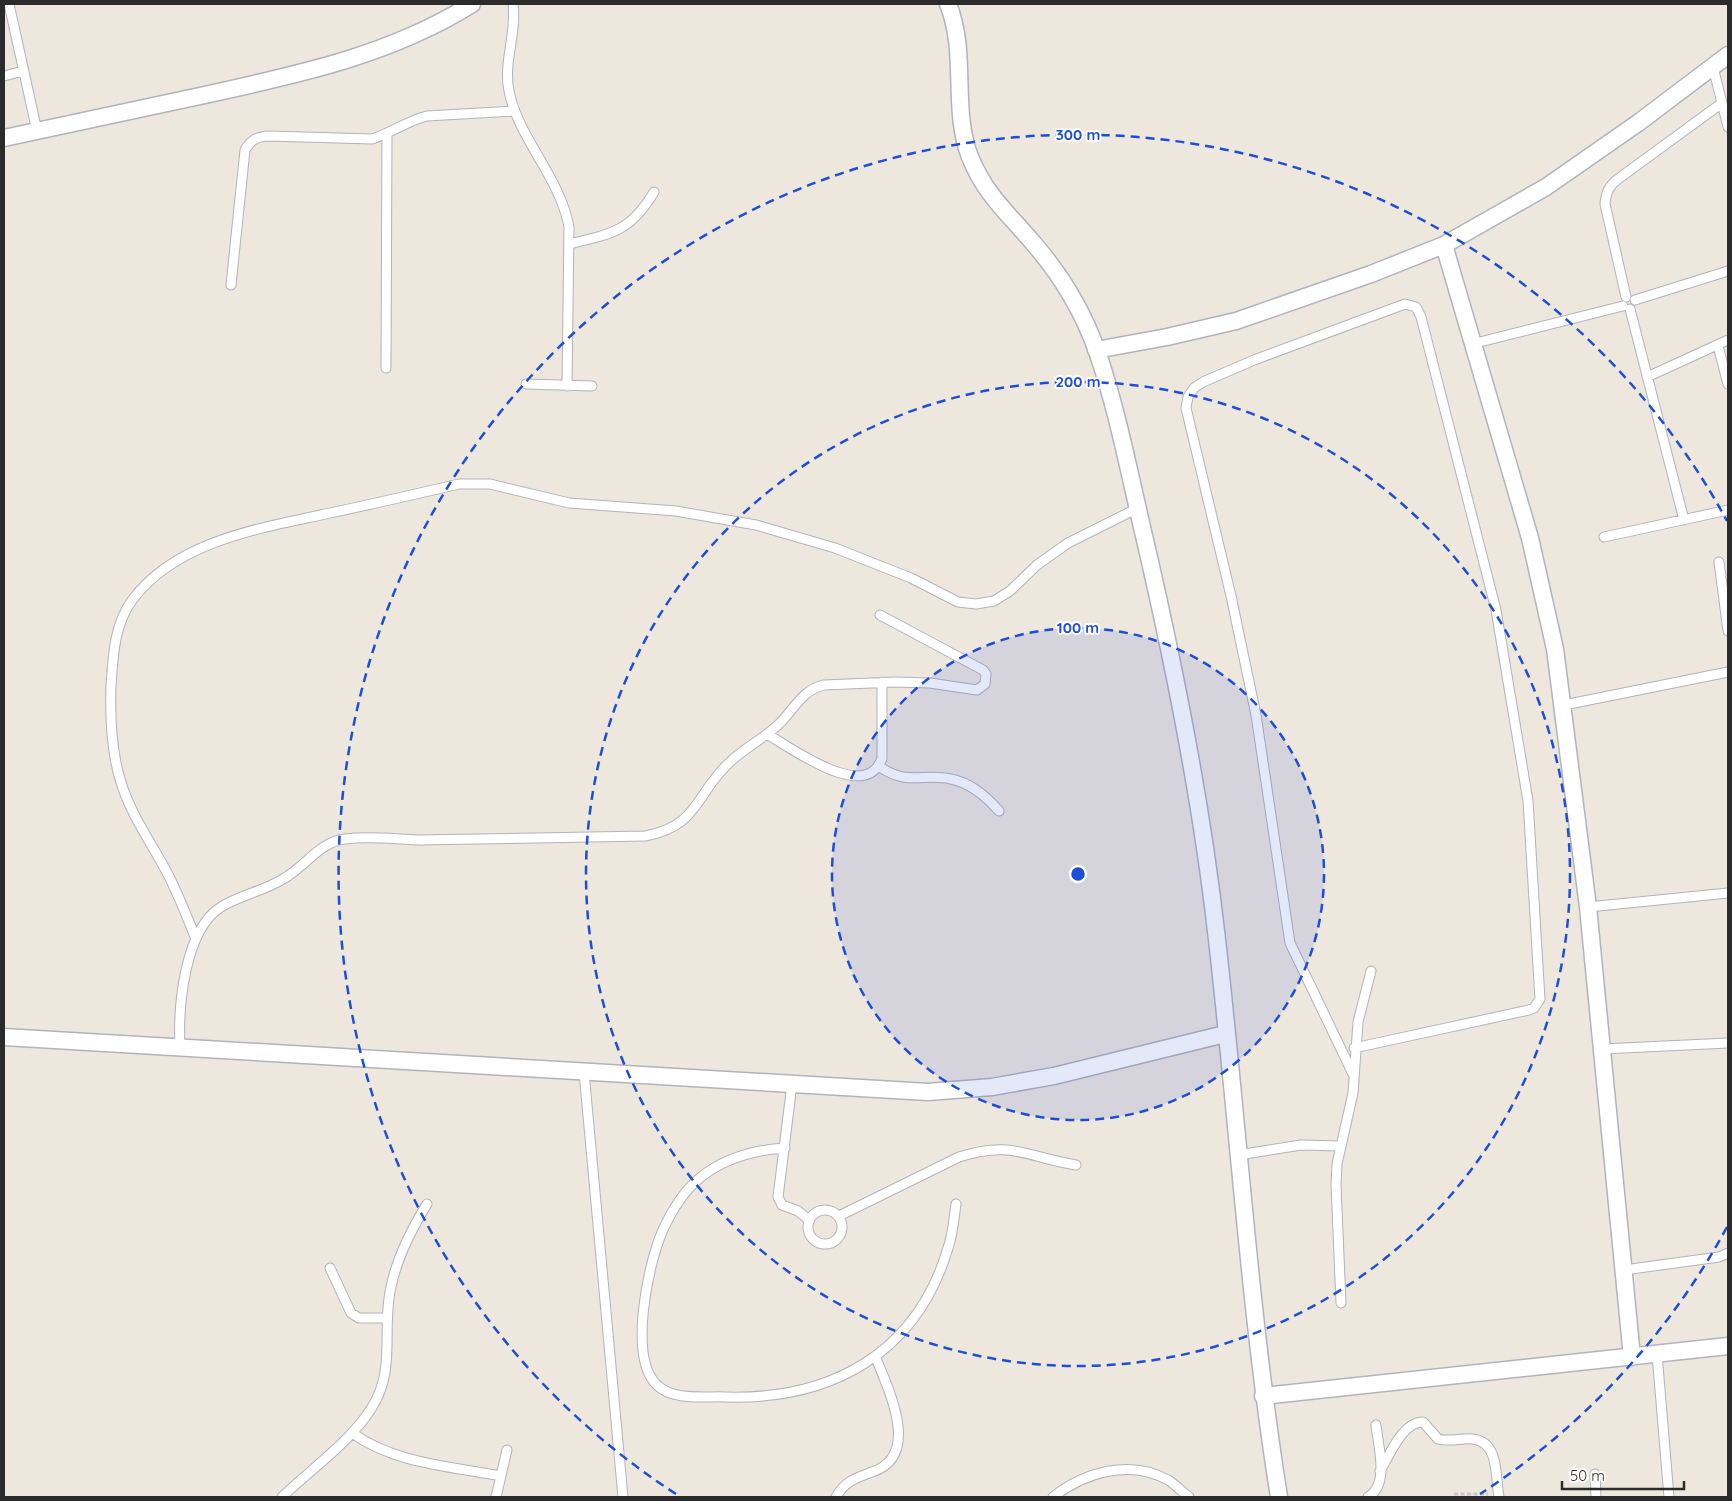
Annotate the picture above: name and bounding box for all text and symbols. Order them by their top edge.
text: 300 m [1056,125,1100,144]
text: 200 m [1056,372,1101,391]
text: 100 m [1057,618,1099,637]
centre of rings [1069,865,1087,883]
scale bar [1562,1458,1684,1490]
text: 50 m [1570,1466,1605,1485]

